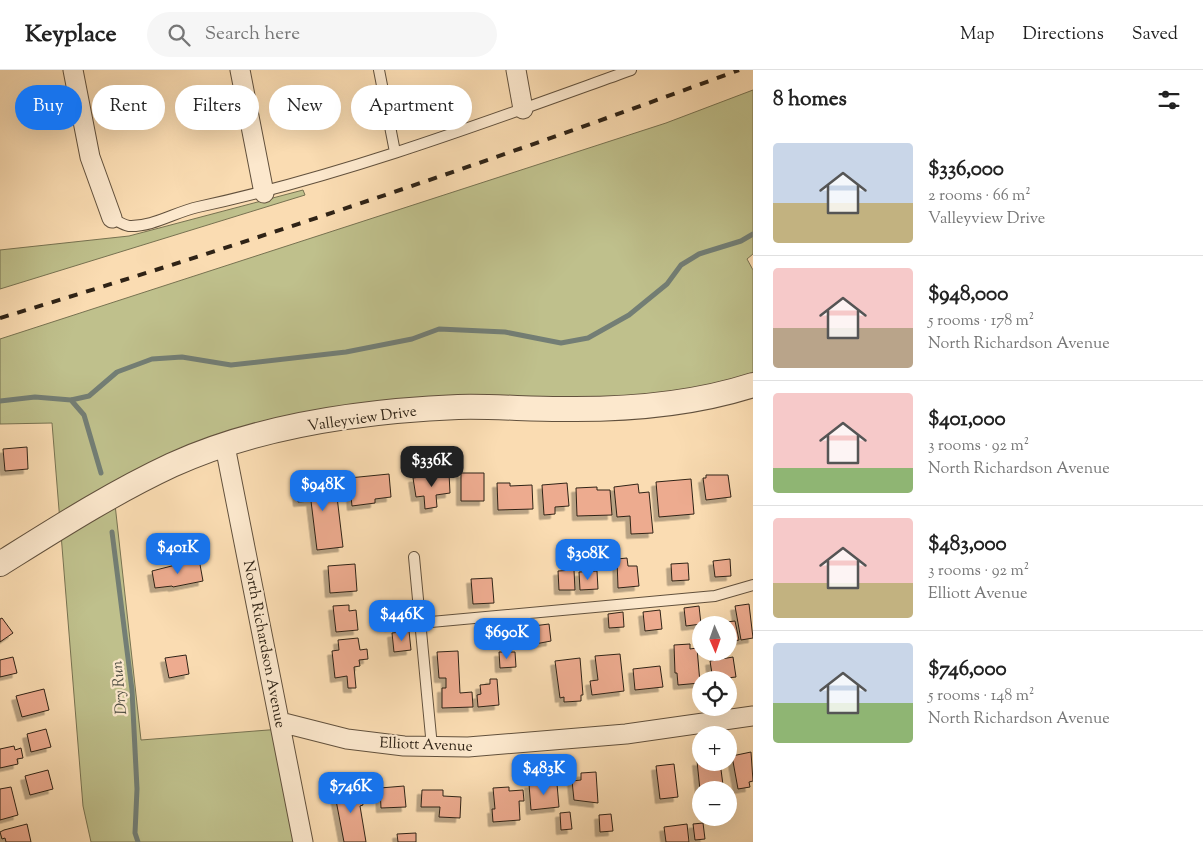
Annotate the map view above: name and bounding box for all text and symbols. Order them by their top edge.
search box [147,12,497,57]
text: Keyplace [25,18,117,52]
icon: search [165,21,193,49]
text: Search here [205,21,300,48]
text: Map [960,22,995,48]
text: Directions [1023,22,1104,48]
text: Saved [1132,22,1178,48]
chip: Buy [15,85,82,130]
chip: Rent [92,85,165,130]
chip: Filters [175,85,259,130]
chip: New [269,85,341,130]
chip: Apartment [351,85,472,130]
text: 8 homes [773,85,847,115]
icon: filters [1155,86,1183,114]
text: $336,000 [928,155,1004,185]
icon: home [813,163,873,223]
text: 2 rooms · 66 m² [928,185,1031,208]
text: Valleyview Drive [928,208,1045,231]
text: $948,000 [928,280,1008,310]
icon: home [813,288,873,348]
text: 5 rooms · 178 m² [928,310,1034,333]
text: North Richardson Avenue [928,333,1110,356]
street label: Valleyview Drive [306,401,418,438]
text: $401,000 [928,405,1006,435]
icon: home [813,413,873,473]
text: 3 rooms · 92 m² [928,435,1029,458]
pin: $336K [397,446,467,488]
text: $336K [412,450,452,473]
text: North Richardson Avenue [928,458,1110,481]
pin: $948K [288,470,358,512]
text: $948K [301,474,345,497]
text: $483,000 [928,530,1007,560]
pin: $401K [143,532,213,575]
text: $401K [157,537,199,560]
pin: $308K [553,538,623,581]
icon: home [813,538,873,598]
text: $308K [567,543,609,566]
street label: North Richardson Avenue [237,559,290,730]
text: 3 rooms · 92 m² [928,560,1029,583]
text: Elliott Avenue [928,583,1028,606]
pin: $446K [367,600,437,642]
text: $446K [380,604,424,627]
north arrow [692,616,738,661]
map controls [692,616,737,826]
pin: $690K [472,618,542,660]
text: $690K [485,622,529,645]
text: $746,000 [928,655,1007,685]
water label: Dry Run [107,659,134,716]
icon: home [813,663,873,723]
button: locate [692,671,737,716]
text: 5 rooms · 148 m² [928,685,1034,708]
text: North Richardson Avenue [928,708,1110,731]
button: + [692,726,737,771]
street label: Elliott Avenue [379,733,473,758]
pin: $483K [509,754,579,796]
text: $483K [523,758,565,781]
pin: $746K [316,772,386,814]
text: $746K [330,776,372,799]
button: − [692,781,737,826]

